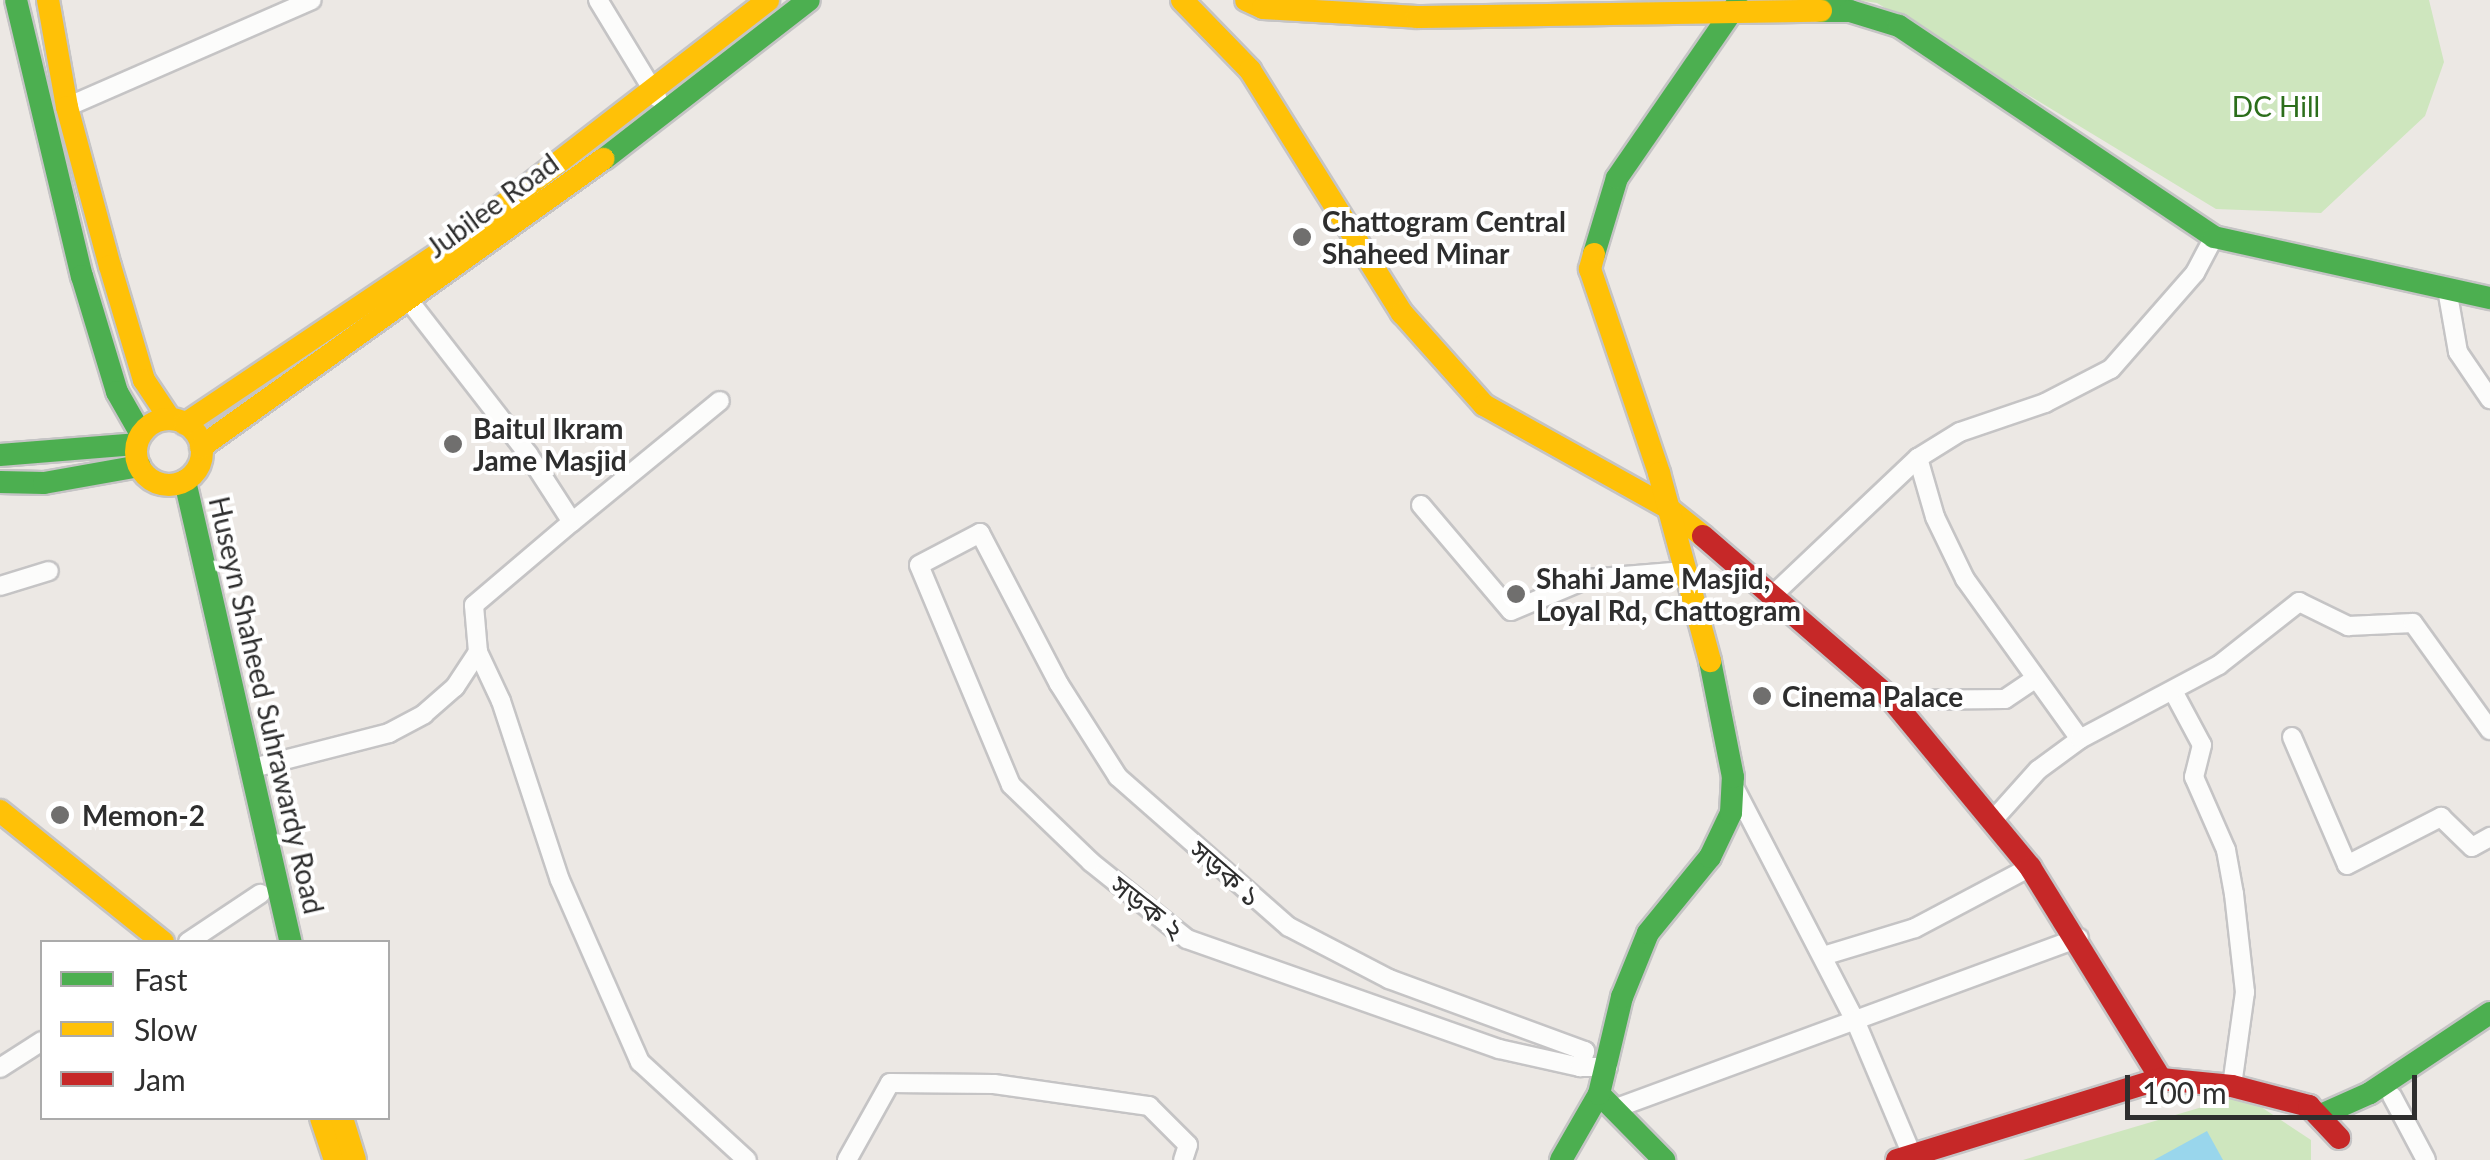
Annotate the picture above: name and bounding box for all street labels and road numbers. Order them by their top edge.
street label: Jubilee Road [419,146,565,264]
street label: Huseyn Shaheed Suhrawardy Road [203,493,331,917]
street label: সড়ক ১ [1183,833,1269,913]
street label: সড়ক ২ [1105,868,1191,946]

